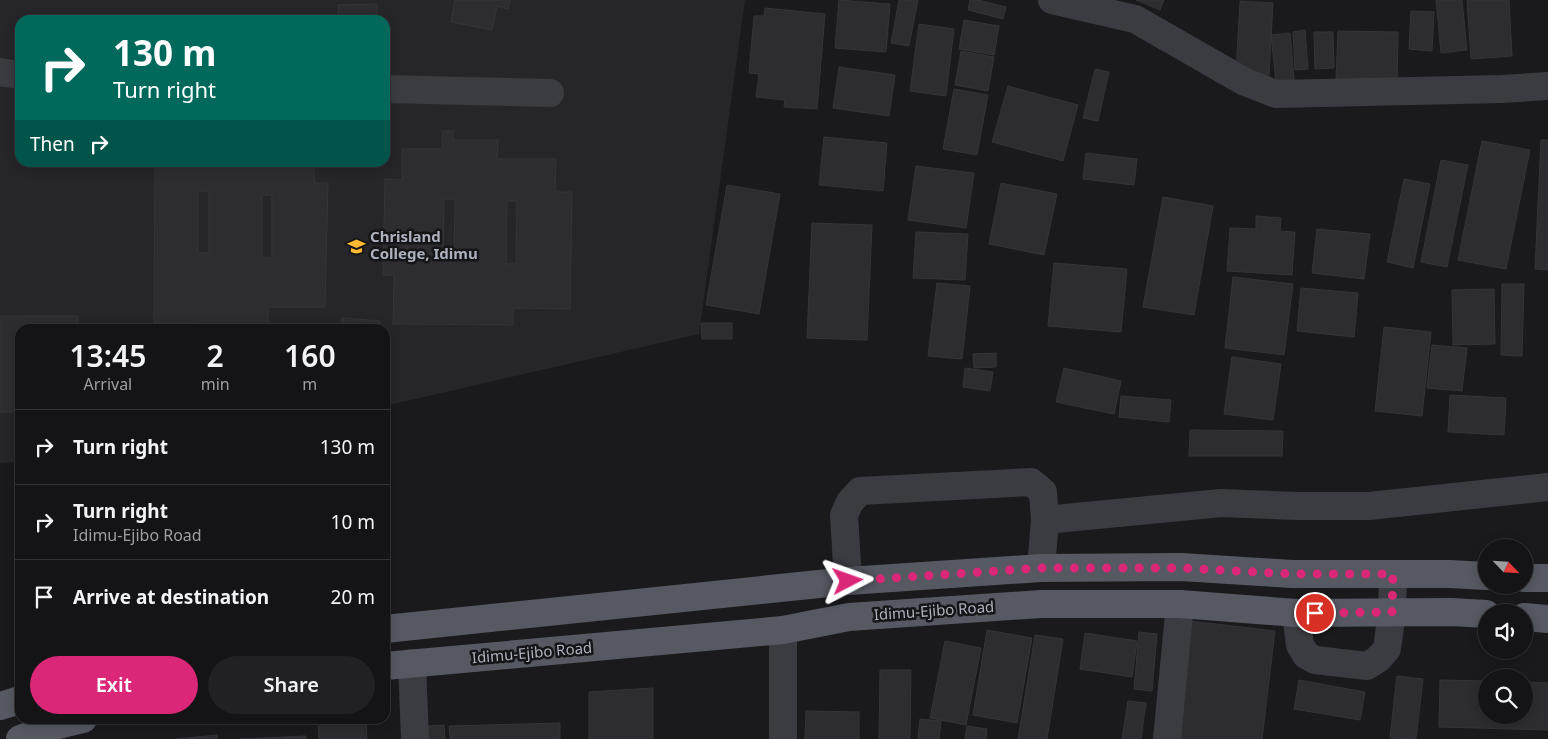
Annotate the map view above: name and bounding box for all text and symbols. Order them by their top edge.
text: 130 m [113,29,216,76]
icon: right [30,35,95,100]
text: Turn right [113,74,216,104]
icon: right [85,130,113,158]
text: Then [30,131,75,157]
place label: Chrisland College, Idimu [370,226,478,263]
school or university icon: Chrisland College, Idimu [346,236,366,256]
text: 13:45 [69,335,146,376]
text: 2 [207,335,224,376]
text: 160 [284,335,336,376]
text: Arrival [83,373,132,395]
text: min [201,373,230,395]
text: m [302,373,317,395]
icon: right [30,433,58,461]
text: Turn right [73,434,168,460]
text: 130 m [320,434,375,460]
text: Turn right [73,498,168,524]
icon: right [30,508,58,536]
text: 10 m [331,509,375,535]
text: Idimu-Ejibo Road [73,524,202,546]
north arrow [1478,539,1532,594]
map controls [1478,539,1533,724]
position arrow [821,554,873,606]
icon: arrive [30,583,58,611]
text: Arrive at destination [73,584,269,610]
text: 20 m [331,584,375,610]
pin [1294,592,1336,634]
street label: Idimu-Ejibo Road [873,596,995,624]
icon: arrive [1301,599,1329,627]
button: sound [1478,604,1533,659]
street label: Idimu-Ejibo Road [471,637,593,667]
button: Exit [30,656,198,714]
button: Share [208,656,375,714]
button: search [1478,669,1533,724]

